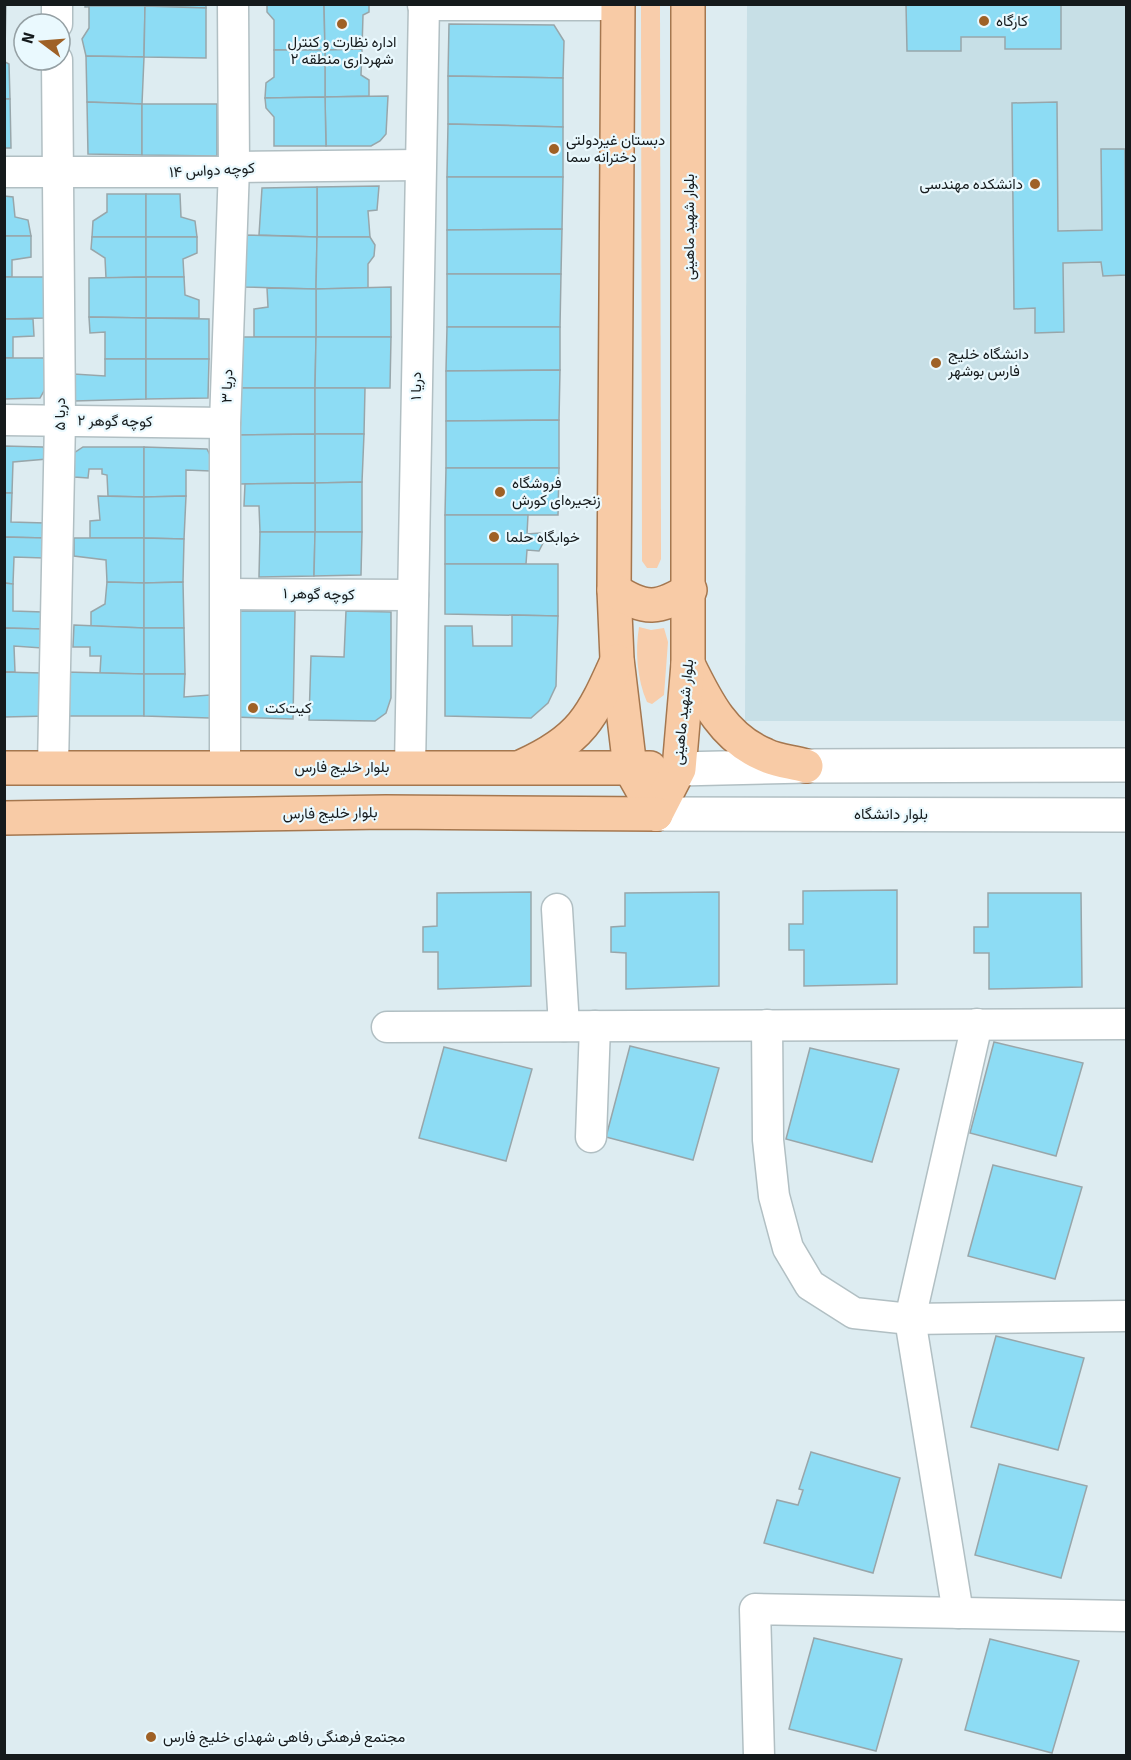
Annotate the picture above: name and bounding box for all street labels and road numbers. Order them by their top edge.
street label: کوچه دواس ۱۴ [169,159,256,182]
street label: بلوار شهید ماهینی [680,174,699,280]
street label: دریا ۳ [217,369,237,403]
street label: دریا ۱ [407,372,425,400]
street label: دریا ۵ [51,397,69,431]
street label: کوچه گوهر ۲ [77,411,153,432]
street label: کوچه گوهر ۱ [283,584,355,605]
street label: بلوار شهید ماهینی [668,658,699,766]
street label: بلوار خلیج‌ فارس [295,758,389,778]
street label: بلوار خلیج ‌فارس [282,803,378,825]
street label: بلوار دانشگاه [854,805,928,823]

